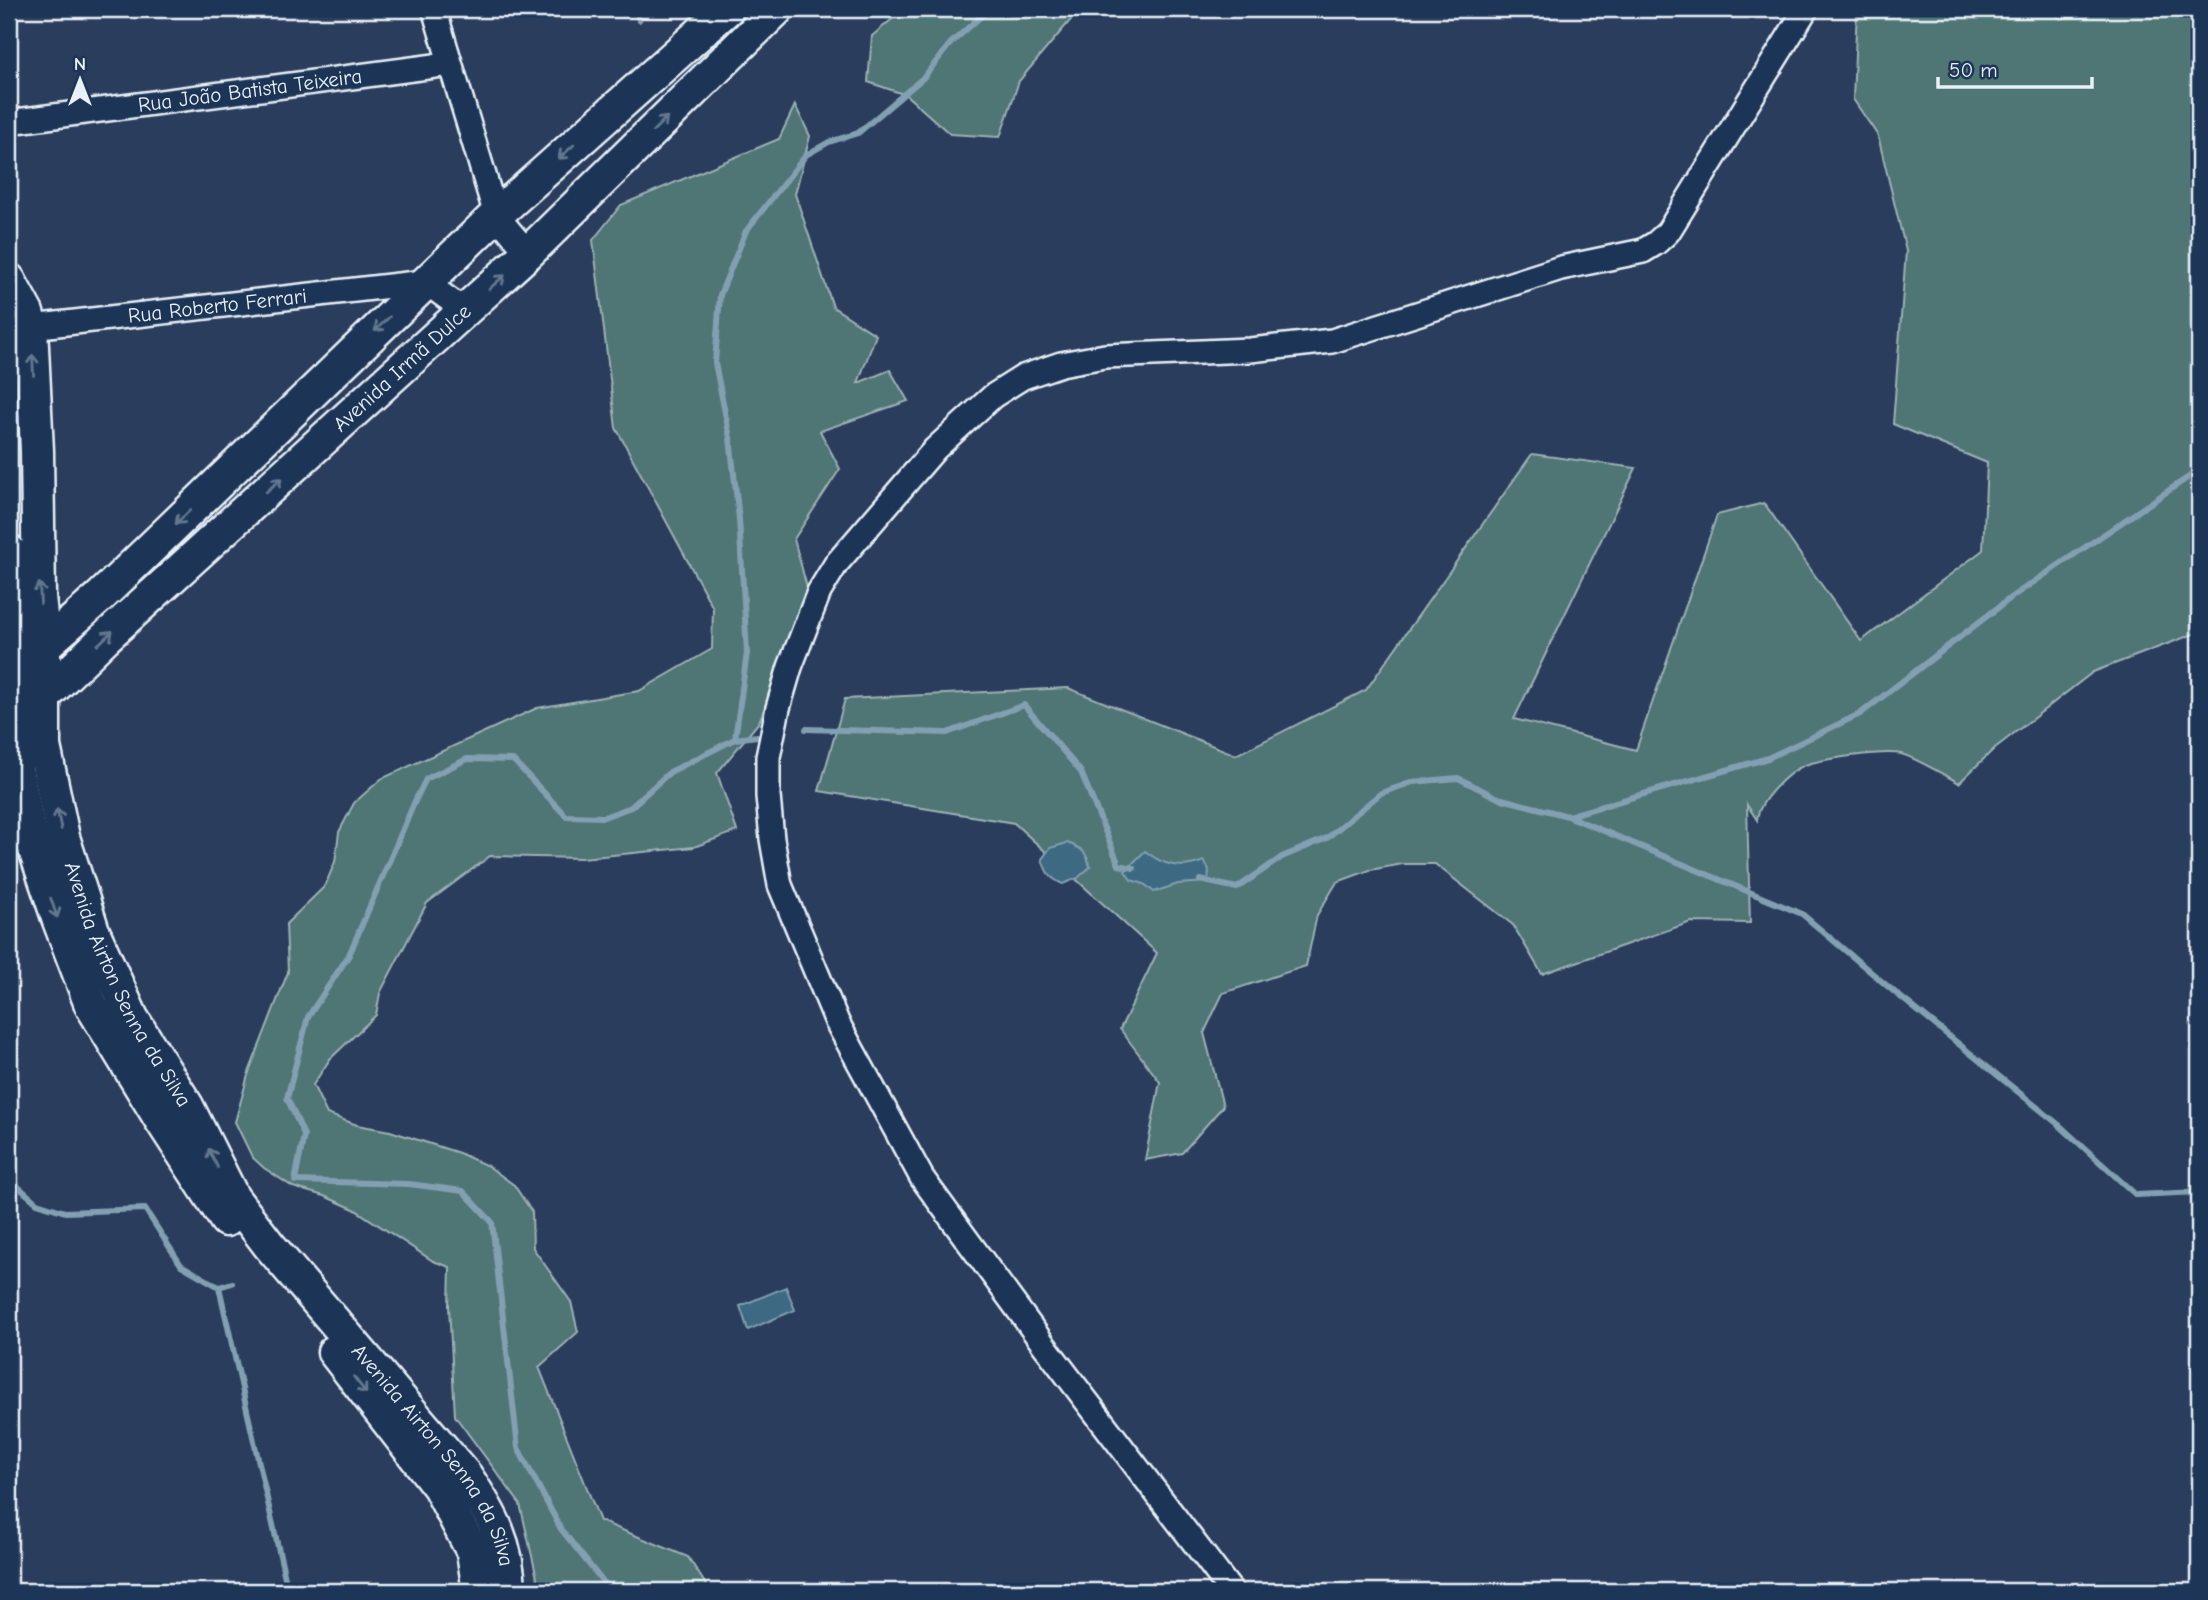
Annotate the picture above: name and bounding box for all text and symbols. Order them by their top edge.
north arrow [46,46,116,116]
scale bar [1938,46,2092,90]
text: N [74,53,86,75]
text: 50 m [1949,58,1998,82]
street label: Rua João Batista Teixeira [136,64,363,117]
one-way arrow [651,115,668,132]
one-way arrow [557,144,575,160]
one-way arrow [487,274,505,290]
street label: Rua Roberto Ferrari [127,284,308,328]
street label: Avenida Irmã Dulce [328,299,476,436]
one-way arrow [374,315,391,332]
one-way arrow [26,355,39,377]
one-way arrow [265,476,282,493]
one-way arrow [175,508,192,525]
one-way arrow [33,582,46,605]
one-way arrow [96,629,113,646]
one-way arrow [52,808,66,831]
street label: Avenida Airton Senna da Silva [60,859,196,1111]
one-way arrow [49,896,61,918]
one-way arrow [205,1148,219,1169]
street label: Avenida Airton Senna da Silva [347,1339,519,1568]
one-way arrow [352,1376,367,1394]

